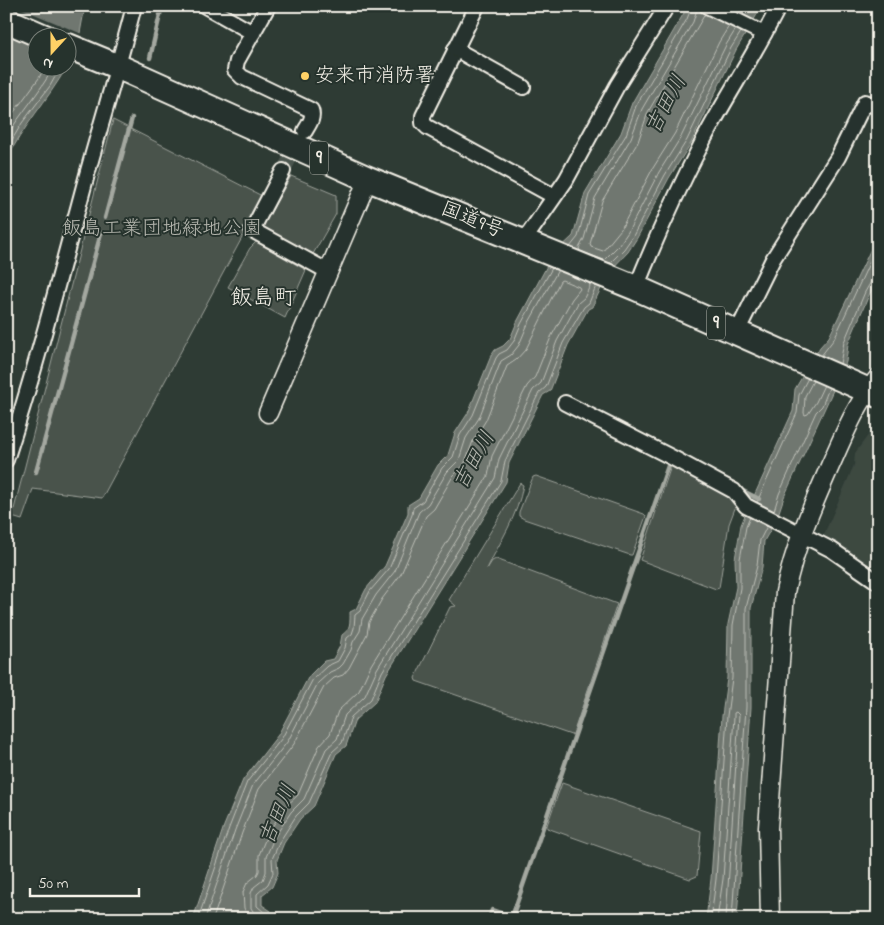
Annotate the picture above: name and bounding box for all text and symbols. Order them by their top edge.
north arrow [28,28,78,78]
text: N [40,51,56,74]
place label: 安来市消防署 [315,62,435,91]
marker: 安来市消防署 [299,70,311,82]
water label: 吉田川 [639,70,695,140]
road number: 9 [310,142,328,174]
street label: 国道9号 [436,195,508,247]
park label: 飯島工業団地緑地公園 [62,215,262,244]
district label: 飯島町 [230,283,296,315]
road number: 9 [707,306,725,339]
water label: 吉田川 [447,426,503,496]
water label: 吉田川 [253,780,305,850]
scale bar [30,865,139,897]
text: 50 m [38,873,69,895]

